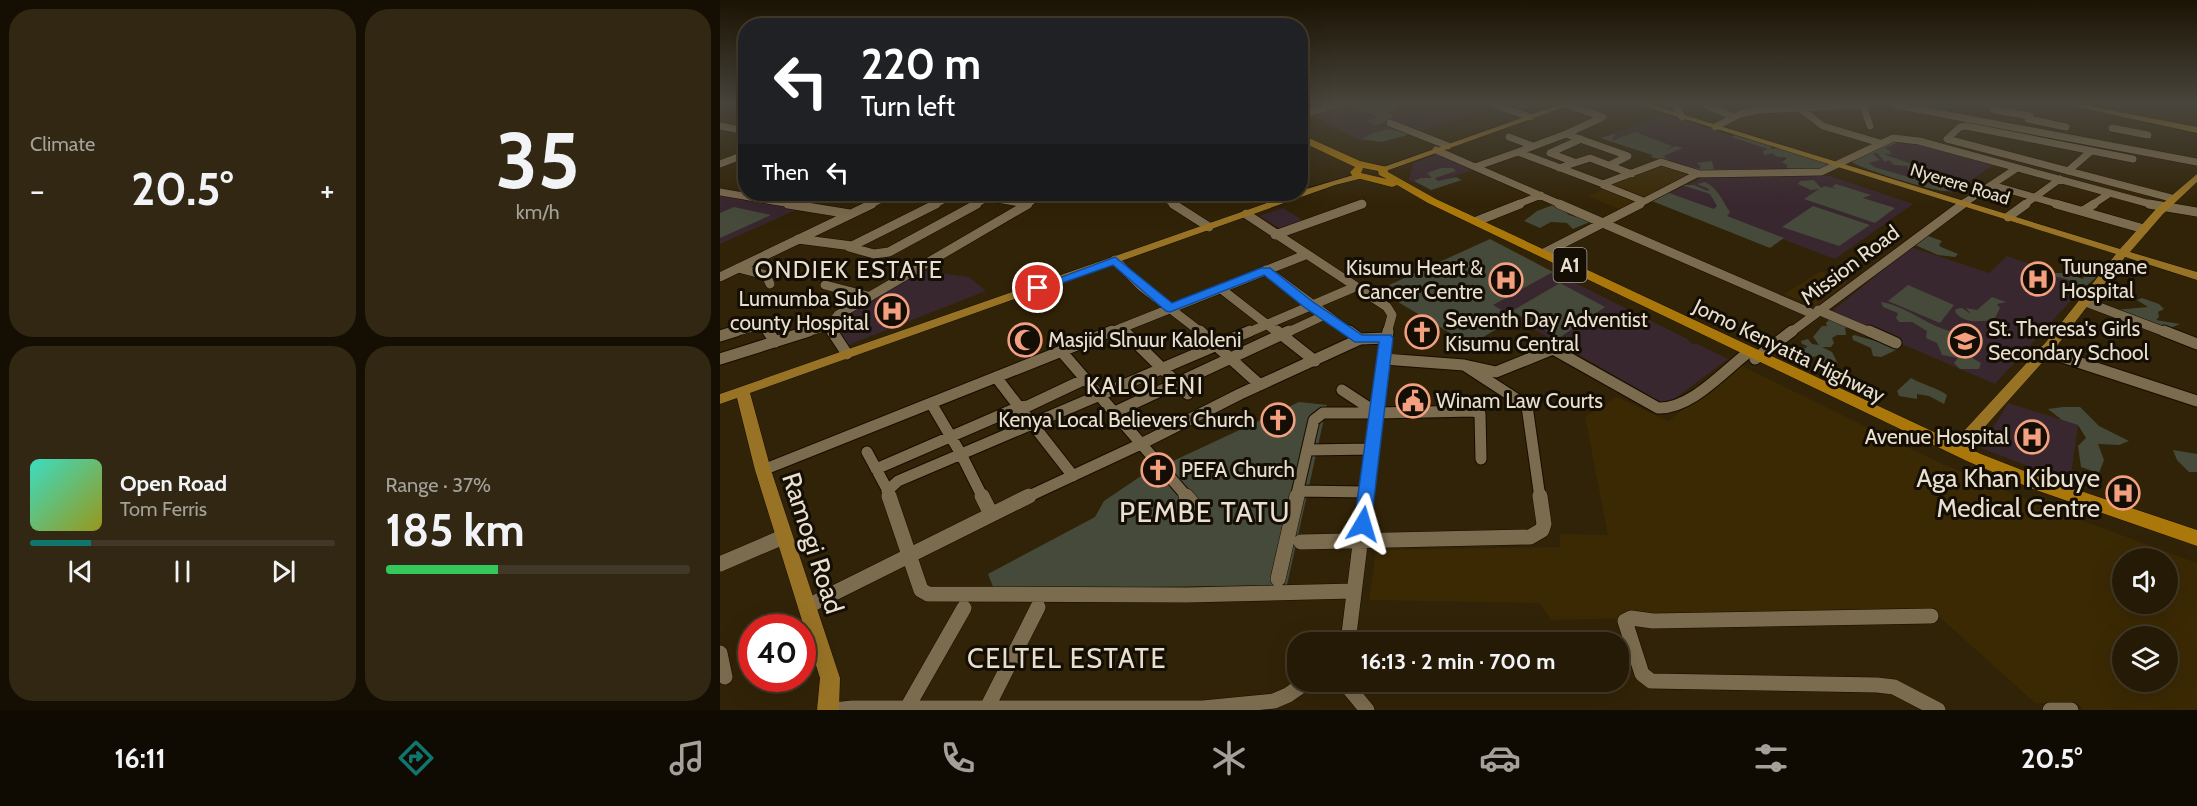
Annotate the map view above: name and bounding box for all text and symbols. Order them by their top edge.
text: 220 m [861,38,981,90]
icon: left [762,42,840,120]
text: Turn left [861,90,955,123]
text: 35 [496,113,580,208]
text: Climate [30,132,95,156]
icon: left [821,156,854,189]
street label: Nyerere Road [1907,158,2013,210]
text: Then [762,159,809,186]
text: 20.5° [131,162,233,216]
text: − [30,170,45,210]
text: + [320,170,335,210]
text: km/h [516,200,560,224]
street label: Mission Road [1796,220,1904,310]
road number: A1 [1554,248,1586,282]
place label: Tuungane Hospital [2061,254,2147,303]
district label: ONDIEK ESTATE [754,255,944,284]
place label: Kisumu Heart & Cancer Centre [1346,255,1483,304]
hospital icon: Tuungane Hospital [2020,261,2056,297]
pin [1012,262,1063,313]
hospital icon: Kisumu Heart & Cancer Centre [1488,262,1524,298]
icon: arrive [1021,271,1054,304]
place label: Lumumba Sub county Hospital [730,286,869,335]
hospital icon: Lumumba Sub county Hospital [874,293,910,329]
street label: Jomo Kenyatta Highway [1688,293,1889,408]
place label: Seventh Day Adventist Kisumu Central [1445,307,1648,356]
church icon: Seventh Day Adventist Kisumu Central [1404,314,1440,350]
place label: St. Theresa's Girls Secondary School [1988,316,2149,365]
mosque icon: Masjid Slnuur Kaloleni [1007,322,1043,358]
school or university icon: St. Theresa's Girls Secondary School [1947,323,1983,359]
place label: Masjid Slnuur Kaloleni [1048,327,1241,353]
district label: KALOLENI [1086,371,1204,400]
public building icon: Winam Law Courts [1395,383,1431,419]
place label: Winam Law Courts [1436,388,1603,413]
church icon: Kenya Local Believers Church [1260,402,1296,438]
place label: Kenya Local Believers Church [998,407,1255,432]
hospital icon: Avenue Hospital [2014,419,2050,455]
place label: Avenue Hospital [1865,424,2009,449]
church icon: PEFA Church [1140,452,1176,488]
place label: PEFA Church [1181,457,1295,482]
place label: Aga Khan Kibuye Medical Centre [1916,462,2100,524]
street label: Ramogi Road [775,468,851,618]
text: Open Road [120,470,227,497]
text: Range · 37% [386,473,491,497]
hospital icon: Aga Khan Kibuye Medical Centre [2105,475,2141,511]
position arrow [1331,492,1395,556]
district label: PEMBE TATU [1119,495,1291,529]
text: Tom Ferris [120,497,207,521]
text: 185 km [386,503,525,557]
map controls [2112,548,2178,692]
button: sound [2112,548,2178,614]
icon: previous [64,555,97,588]
icon: pause [166,555,199,588]
icon: next [267,555,300,588]
speed limit sign: 40 [738,614,816,692]
button: layers [2112,626,2178,692]
district label: CELTEL ESTATE [967,642,1167,675]
text: 16:13 · 2 min · 700 m [1361,648,1555,675]
icon: directions [395,737,437,779]
icon: music [666,737,708,779]
icon: phone [937,737,979,779]
icon: climate [1208,737,1250,779]
icon: car [1479,737,1521,779]
icon: filters [1750,737,1792,779]
text: 16:11 [115,742,166,775]
text: 20.5° [2021,742,2082,775]

